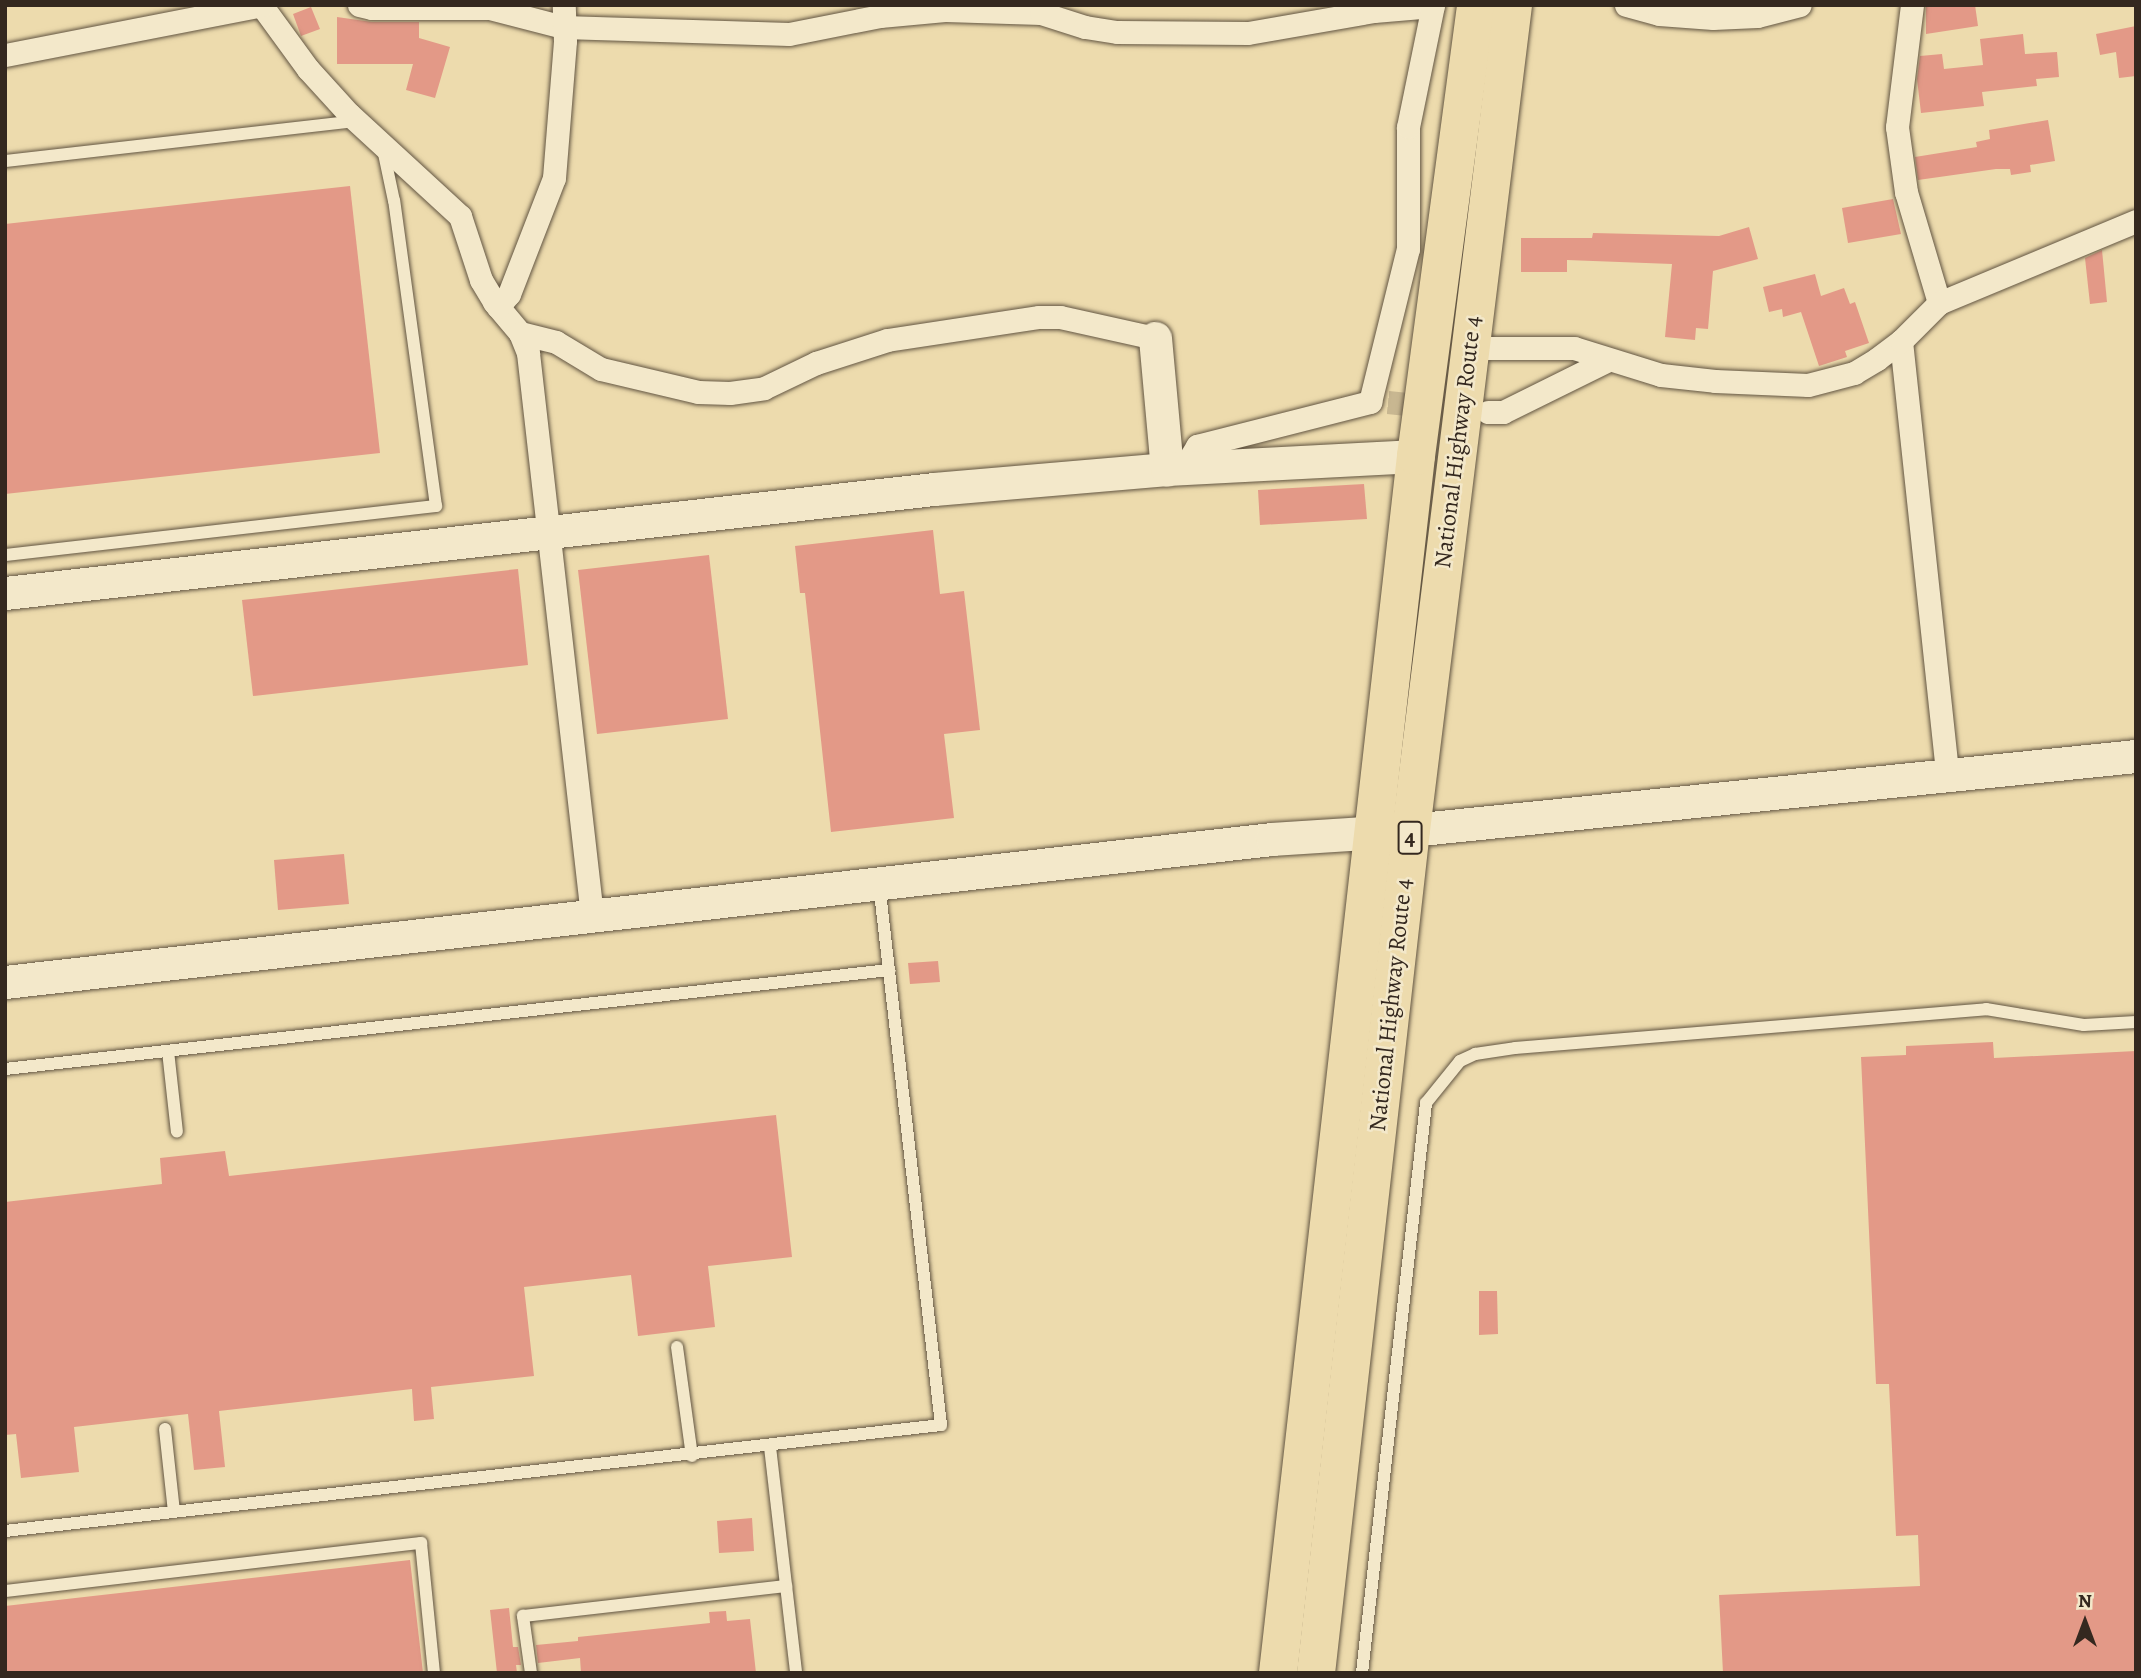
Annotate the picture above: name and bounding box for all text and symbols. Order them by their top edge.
street label: National Highway Route 4 [1428,314,1488,570]
road number: 4 [1396,818,1424,858]
street label: National Highway Route 4 [1363,877,1419,1133]
north arrow [2050,1587,2120,1657]
text: N [2078,1588,2092,1614]

